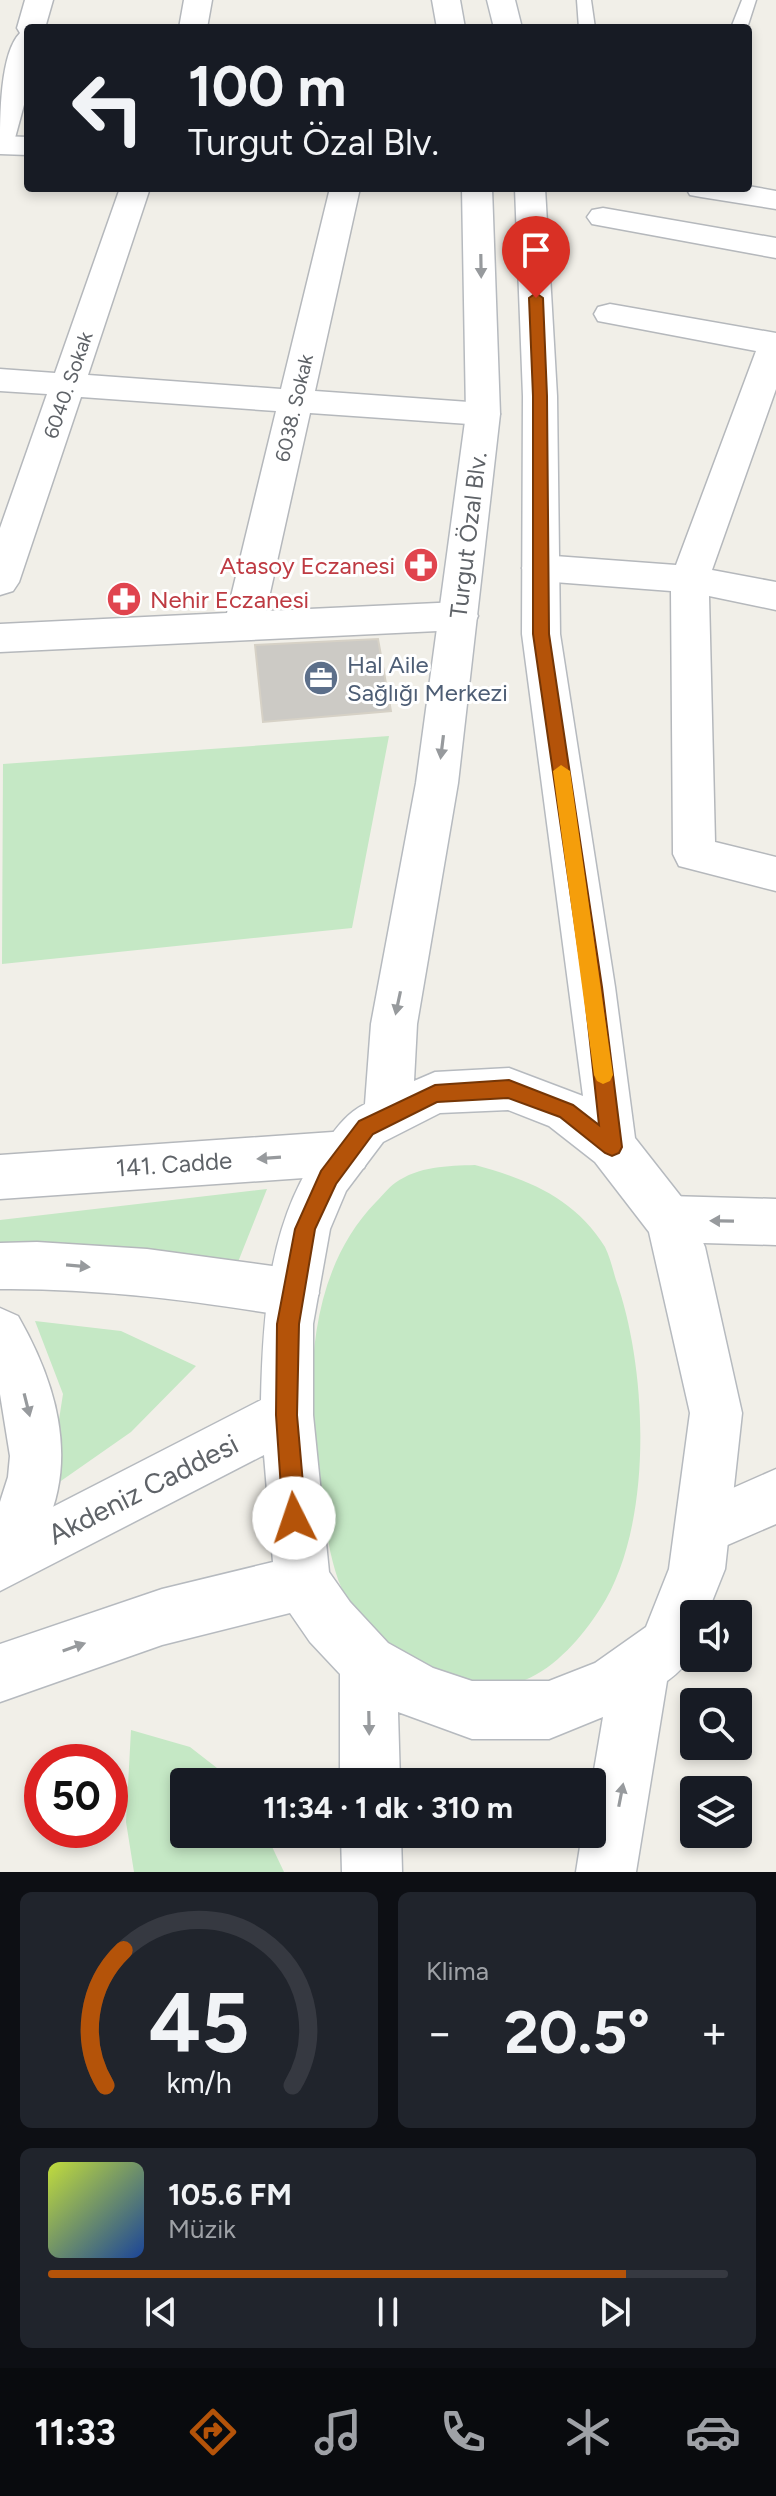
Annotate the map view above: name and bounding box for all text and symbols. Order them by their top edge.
text: 100 m [188,53,346,120]
icon: left [56,56,160,160]
text: Turgut Özal Blv. [188,121,439,164]
pin [502,216,570,298]
icon: arrive [514,228,558,272]
one-way arrow [475,254,487,279]
street label: 6040. Sokak [38,328,98,442]
street label: 6038. Sokak [270,352,318,464]
street label: Turgut Özal Blv. [443,450,493,620]
pharmacy icon: Atasoy Eczanesi [402,546,440,584]
place label: Atasoy Eczanesi [220,551,395,580]
pharmacy icon: Nehir Eczanesi [105,580,143,618]
place label: Nehir Eczanesi [150,585,309,614]
place label: Hal Aile Sağlığı Merkezi [347,650,508,707]
office icon: Hal Aile Sağlığı Merkezi [302,659,340,697]
one-way arrow [435,735,448,760]
one-way arrow [391,991,403,1016]
street label: 141. Cadde [115,1145,233,1183]
one-way arrow [256,1152,281,1165]
one-way arrow [709,1214,734,1227]
one-way arrow [66,1260,91,1273]
one-way arrow [22,1393,34,1418]
street label: Akdeniz Caddesi [42,1426,244,1552]
position arrow [252,1476,336,1560]
map controls [680,1600,752,1848]
button: sound [680,1600,752,1672]
one-way arrow [62,1641,86,1653]
button: search [680,1688,752,1760]
one-way arrow [363,1711,375,1736]
speed limit sign: 50 [24,1744,128,1848]
button: layers [680,1776,752,1848]
one-way arrow [615,1783,627,1808]
text: 11:34 · 1 dk · 310 m [263,1789,513,1826]
text: Klima [426,1955,489,1987]
text: 45 [149,1973,249,2073]
text: 20.5° [504,1996,650,2068]
text: − [426,2006,453,2059]
text: + [701,2006,728,2059]
text: km/h [166,2066,232,2100]
text: 105.6 FM [168,2176,292,2213]
text: Müzik [168,2213,236,2245]
icon: previous [139,2290,183,2334]
icon: pause [366,2290,410,2334]
icon: next [593,2290,637,2334]
icon: directions [185,2404,241,2460]
icon: music [310,2404,366,2460]
icon: phone [435,2404,491,2460]
icon: climate [560,2404,616,2460]
icon: car [685,2404,741,2460]
text: 11:33 [35,2411,116,2454]

